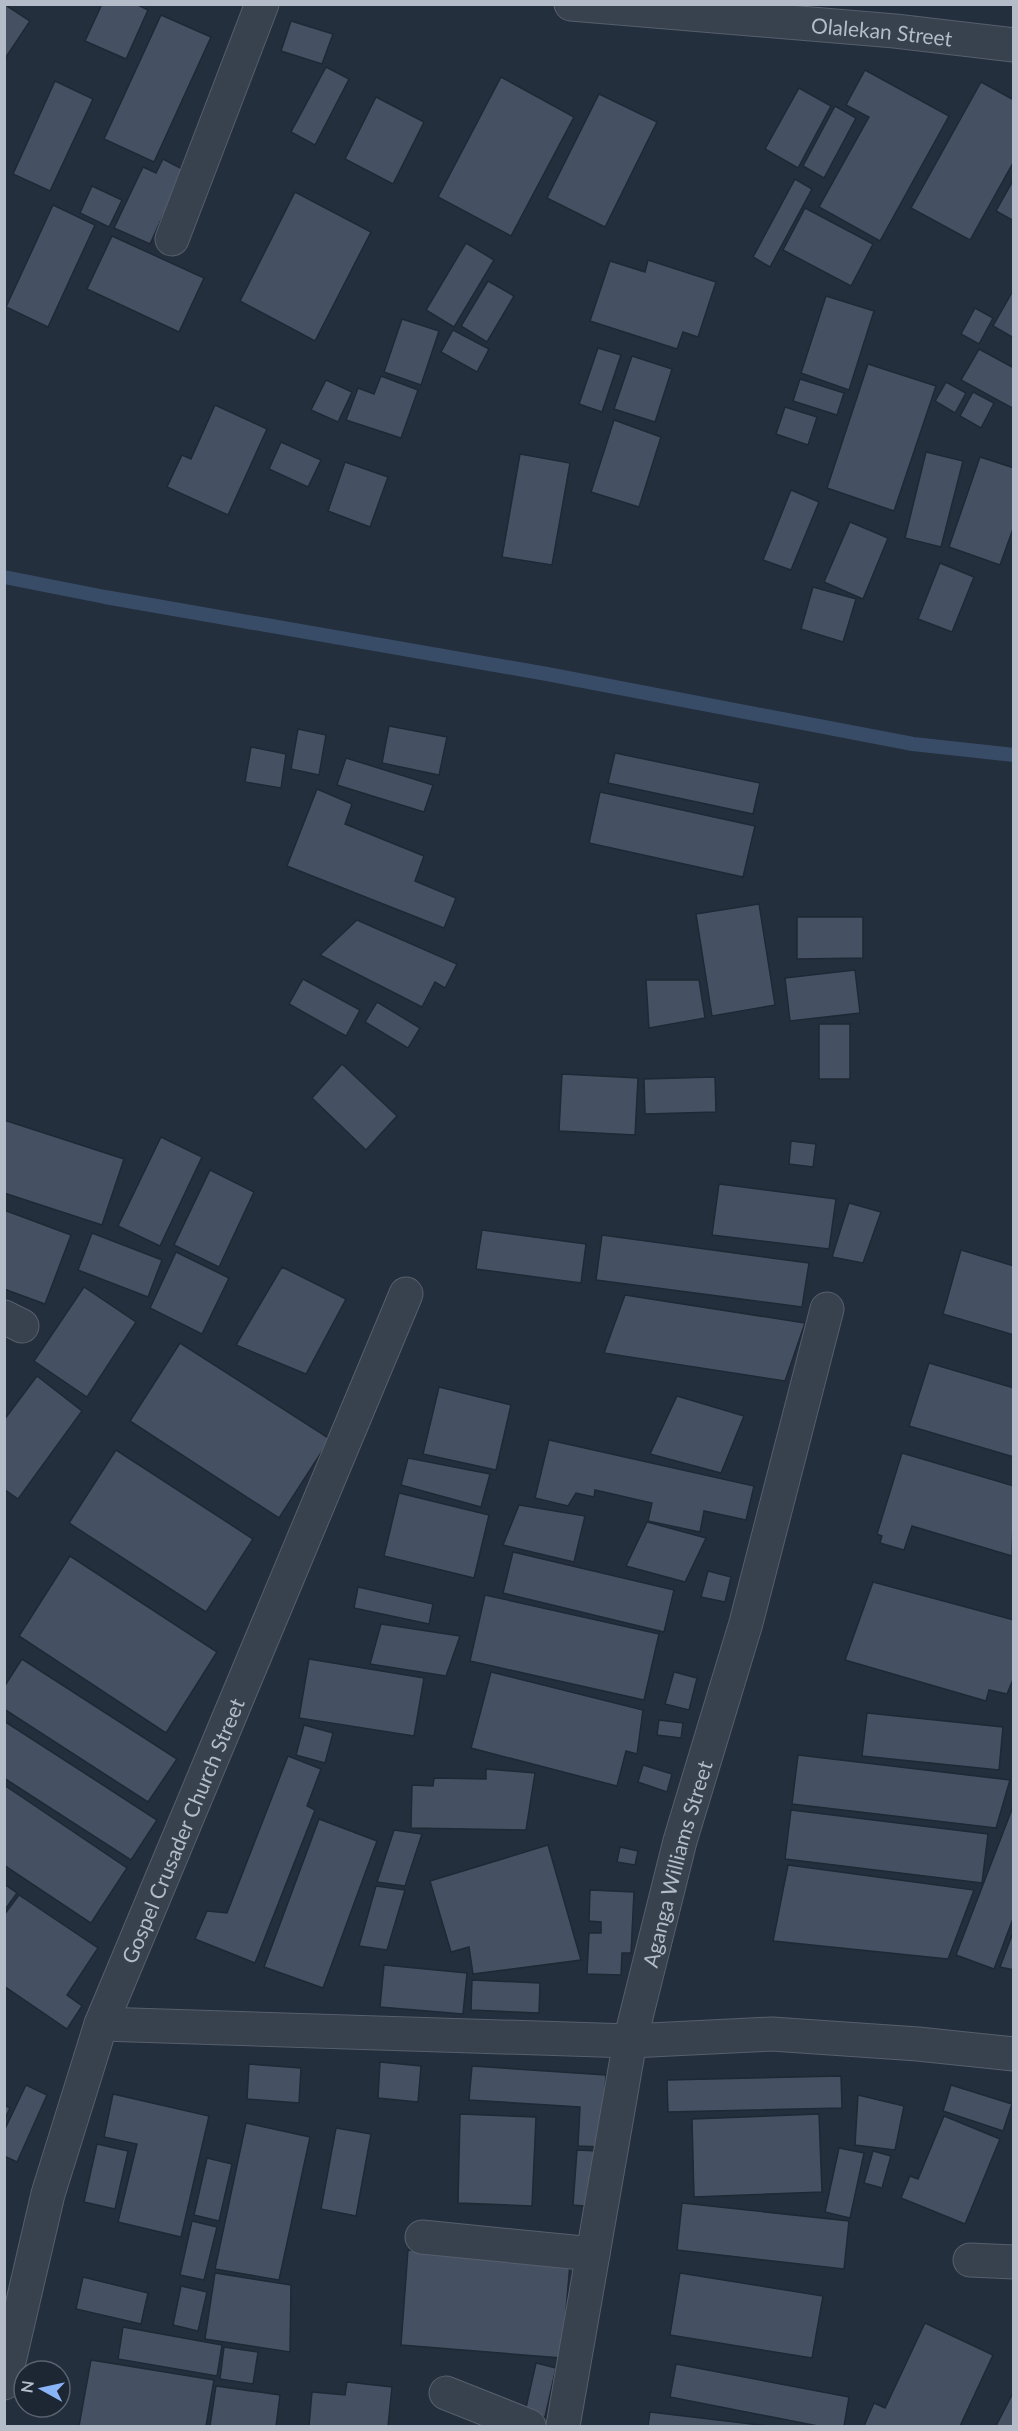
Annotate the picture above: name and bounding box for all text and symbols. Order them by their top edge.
street label: Olalekan Street [810,12,954,50]
street label: Gospel Crusader Church Street [115,1694,249,1967]
street label: Aganga Williams Street [636,1757,716,1970]
north arrow [12,2359,72,2419]
text: N [16,2379,37,2394]

